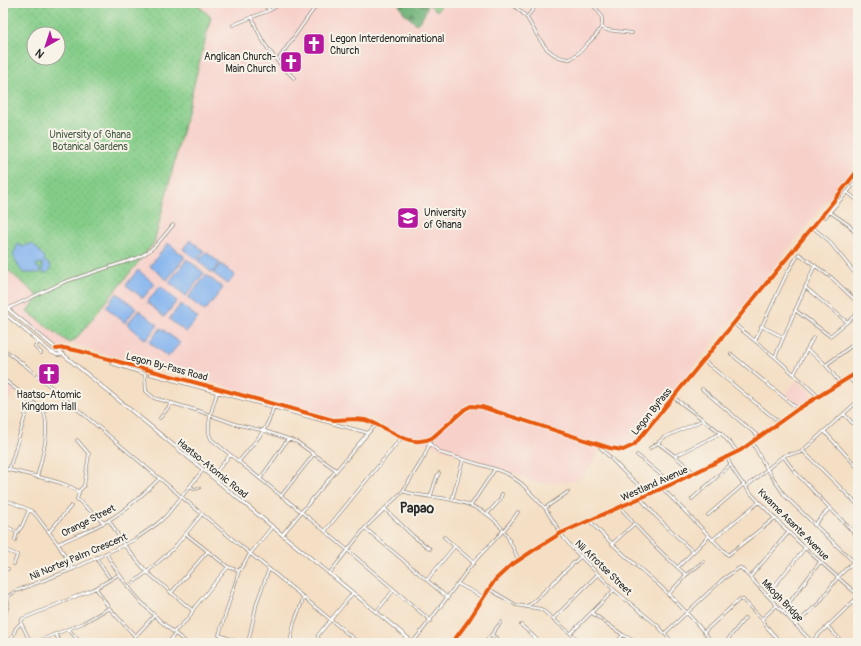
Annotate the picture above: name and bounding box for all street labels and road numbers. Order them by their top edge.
street label: Legon By-Pass Road [124,350,209,384]
street label: Legon ByPass [629,385,675,438]
street label: Haatso-Atomic Road [175,437,250,501]
street label: Westland Avenue [619,464,690,504]
street label: Kwame Asante Avenue [755,486,832,563]
street label: Orange Street [59,502,118,540]
street label: Nii Nortey Palm Crescent [28,530,130,583]
street label: Nii Afrotse Street [572,538,635,599]
street label: Mkogh Bridge [759,577,806,625]

